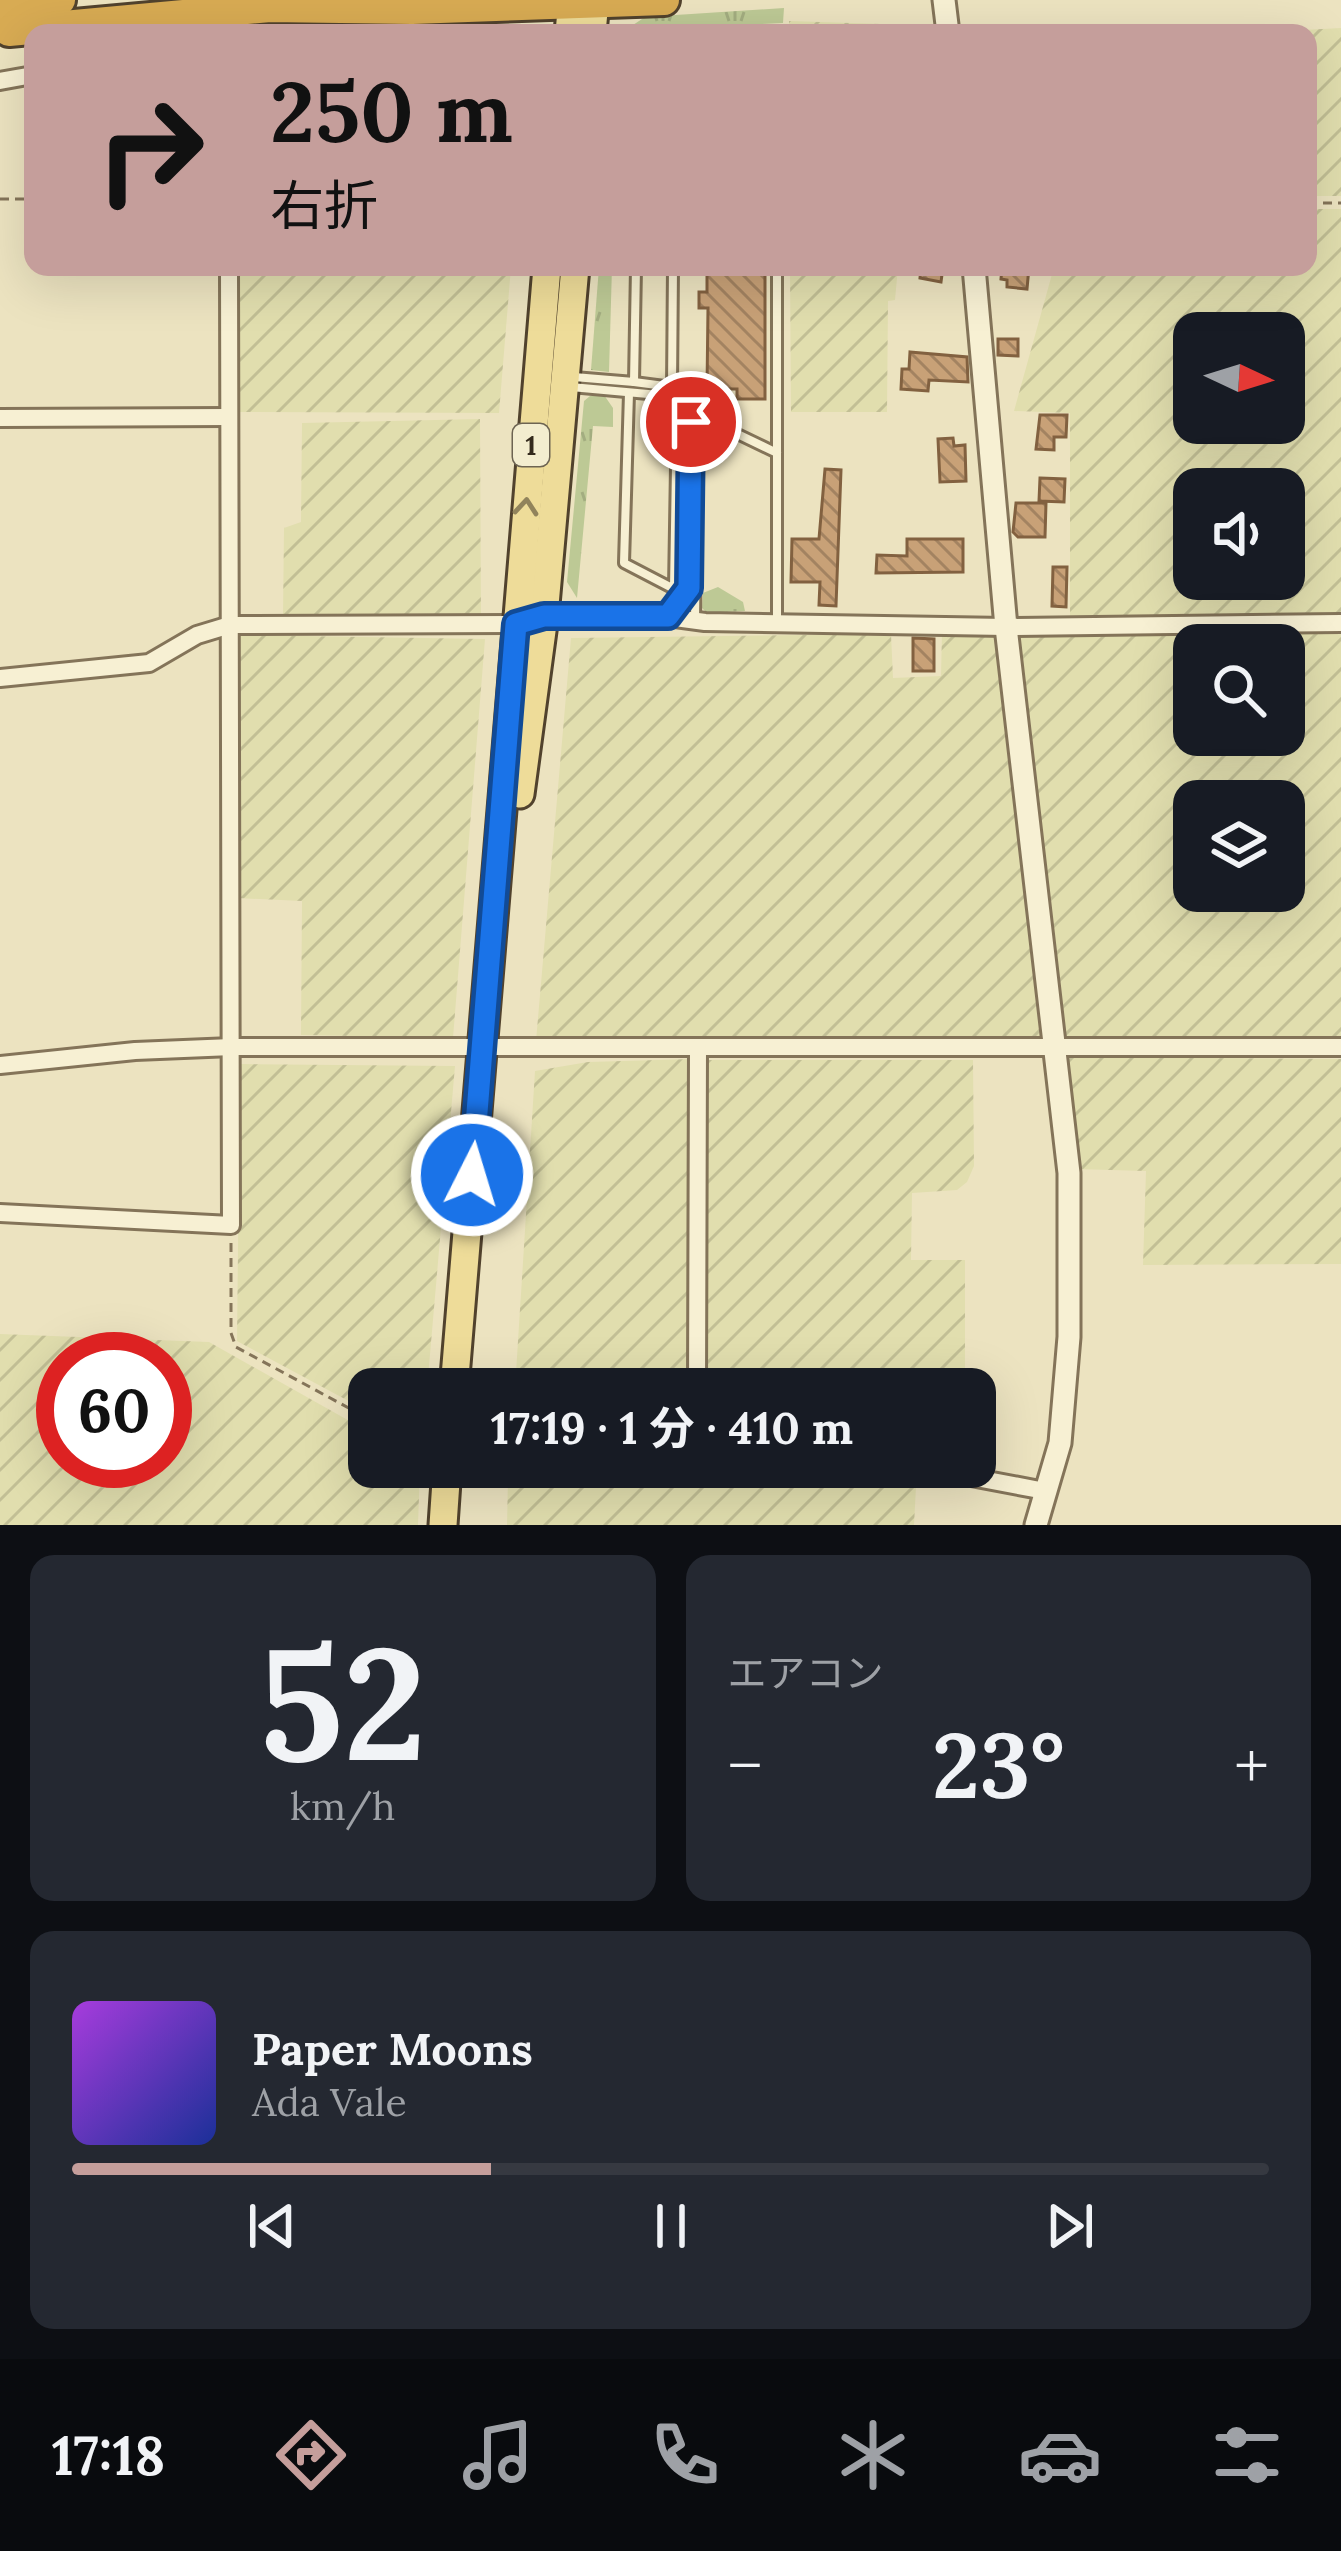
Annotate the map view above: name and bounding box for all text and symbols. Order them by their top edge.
text: 250 m [270,57,513,165]
icon: right [72,72,228,228]
text: 右折 [270,171,378,240]
north arrow [1173,312,1305,444]
map controls [1173,312,1305,912]
pin [640,371,742,473]
icon: arrive [658,389,724,455]
road number: 1 [513,424,549,466]
button: sound [1173,468,1305,600]
one-way arrow [513,497,538,516]
button: search [1173,624,1305,756]
button: layers [1173,780,1305,912]
position arrow [409,1112,535,1238]
speed limit sign: 60 [36,1332,192,1488]
text: 17:19 · 1 分 · 410 m [491,1399,853,1456]
text: 52 [259,1603,426,1803]
text: エアコン [728,1648,884,1698]
text: 23° [932,1707,1065,1823]
text: − [728,1723,762,1807]
text: + [1234,1723,1269,1807]
text: km/h [290,1781,395,1831]
text: Paper Moons [252,2020,533,2077]
text: Ada Vale [252,2077,407,2127]
icon: previous [239,2193,305,2259]
icon: pause [638,2193,704,2259]
icon: next [1037,2193,1103,2259]
icon: directions [269,2413,353,2497]
icon: music [456,2413,540,2497]
icon: phone [643,2413,727,2497]
icon: climate [831,2413,915,2497]
icon: car [1018,2413,1102,2497]
icon: filters [1205,2413,1289,2497]
text: 17:18 [52,2421,165,2490]

